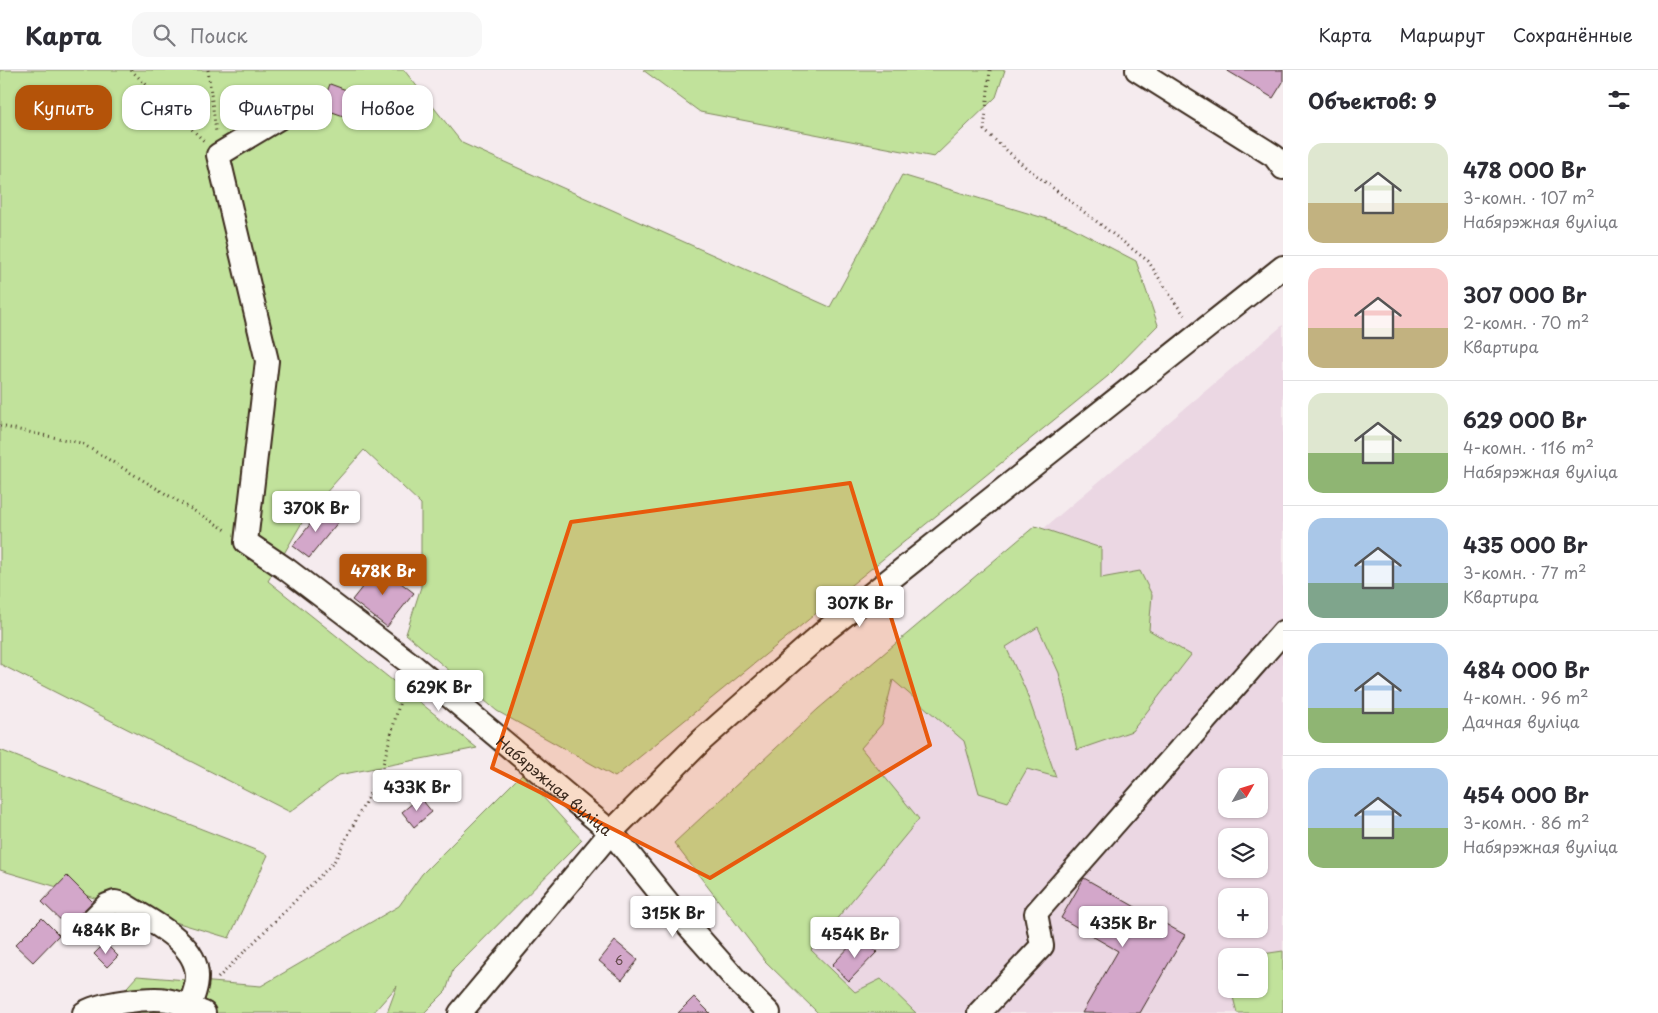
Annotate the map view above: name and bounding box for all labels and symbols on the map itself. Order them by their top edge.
pin: 370K Br [270,490,362,533]
pin: 478K Br [337,554,429,596]
pin: 307K Br [814,586,906,628]
pin: 629K Br [393,670,485,712]
street label: Набярэжная вуліца [492,729,618,841]
north arrow [1218,768,1268,818]
pin: 433K Br [371,770,463,812]
pin: 315K Br [627,896,719,938]
pin: 435K Br [1077,906,1169,948]
pin: 484K Br [60,912,152,955]
pin: 454K Br [809,916,901,959]
house number: 6 [615,951,623,969]

